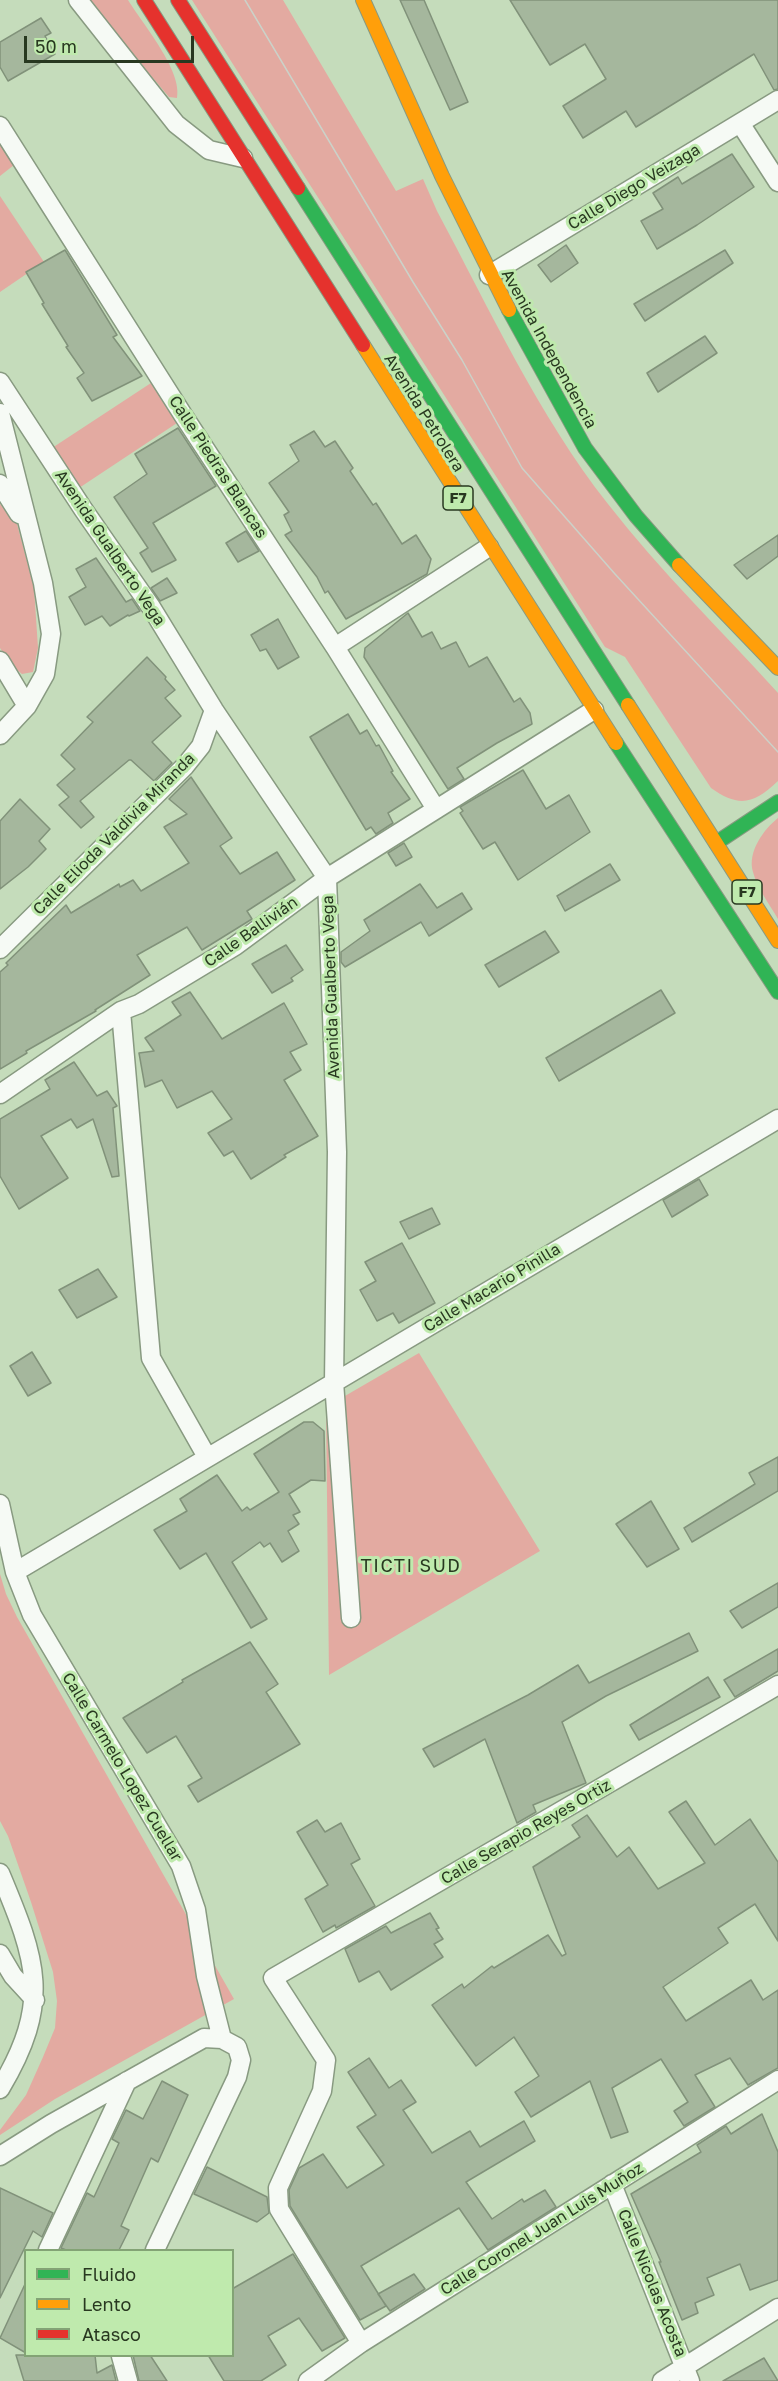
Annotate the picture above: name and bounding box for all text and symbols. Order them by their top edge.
scale bar [27,24,196,62]
text: 50 m [35,35,77,57]
street label: Calle Diego Veizaga [564,140,704,234]
street label: Avenida Independencia [497,266,601,432]
street label: Avenida Petrolera [380,350,468,476]
street label: Calle Piedras Blancas [165,392,271,542]
street label: Avenida Gualberto Vega [51,467,169,629]
road number: F7 [443,486,473,510]
street label: Calle Elioda Valdivia Miranda [29,749,199,919]
road number: F7 [732,880,762,904]
street label: Calle Ballivián [201,893,301,971]
street label: Avenida Gualberto Vega [318,895,344,1079]
street label: Calle Macario Pinilla [420,1240,564,1336]
district label: TICTI SUD [361,1555,461,1577]
street label: Calle Carmelo Lopez Cuellar [58,1669,186,1865]
street label: Calle Serapio Reyes Ortiz [438,1775,614,1889]
street label: Calle Coronel Juan Luis Muñoz [437,2158,647,2300]
street label: Calle Nicolas Acosta [614,2206,690,2360]
legend [24,2249,234,2357]
text: Fluido [82,2263,136,2285]
text: Lento [82,2293,131,2315]
text: Atasco [82,2323,141,2345]

